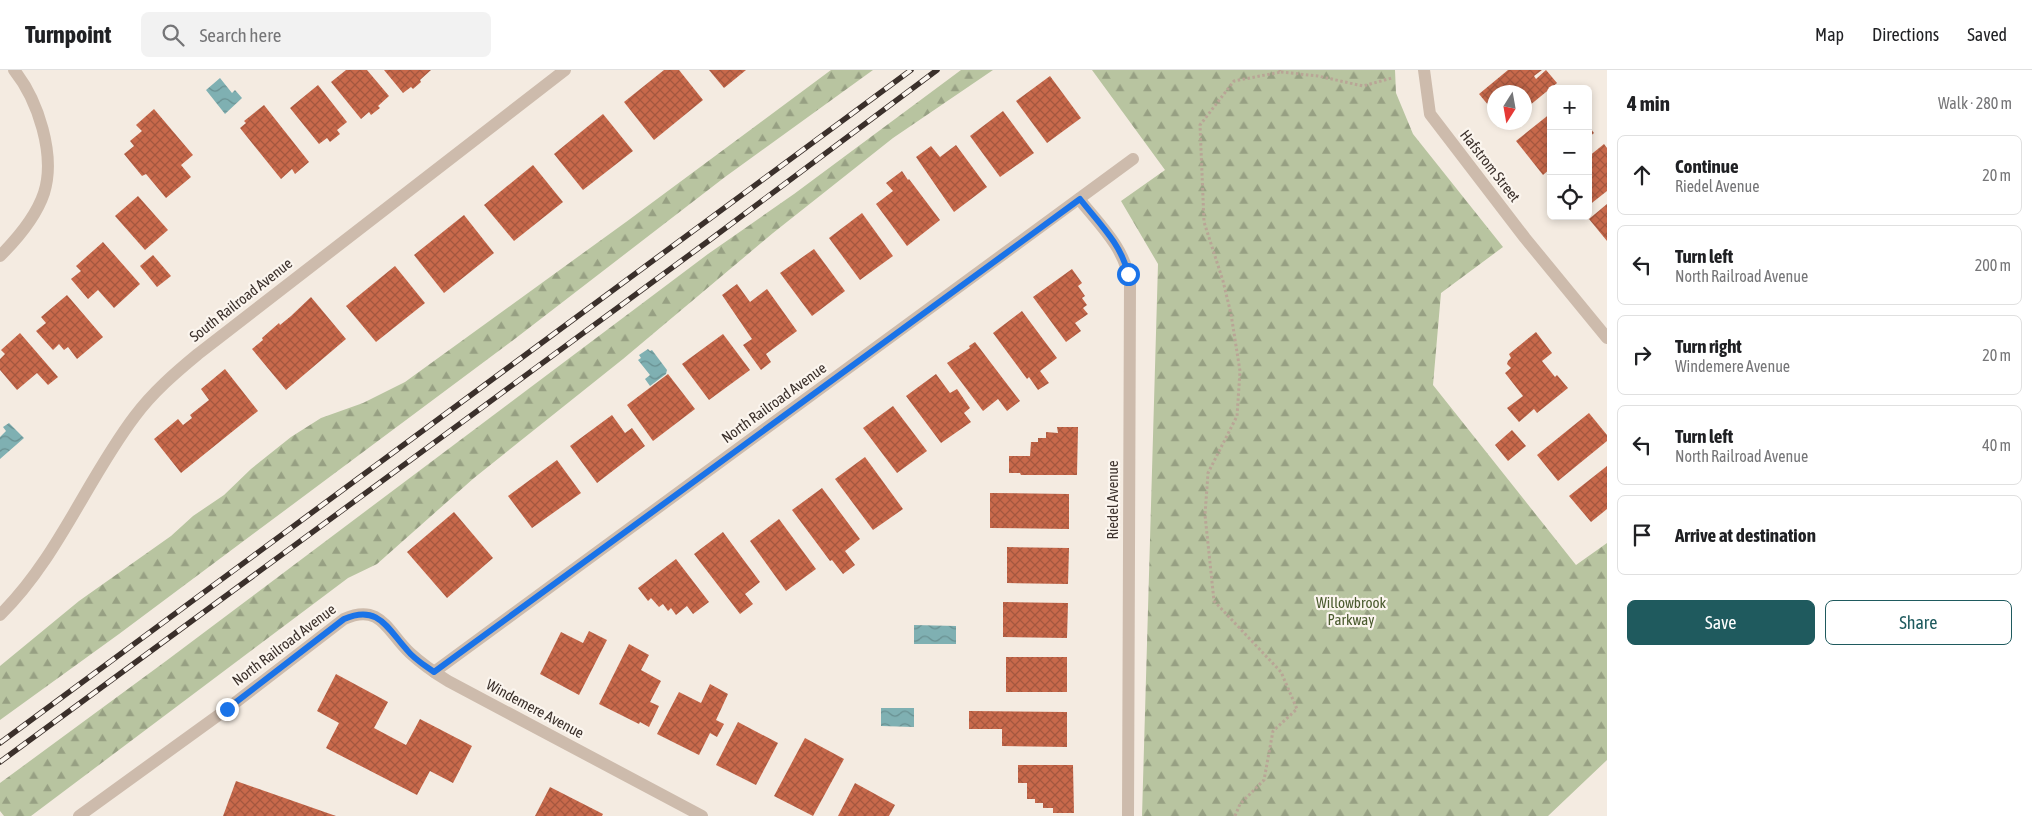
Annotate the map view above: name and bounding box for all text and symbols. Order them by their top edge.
search box [141,12,491,57]
text: Turnpoint [25,21,111,48]
icon: search [159,21,187,49]
text: Search here [199,24,281,46]
text: Map [1815,24,1844,45]
text: Directions [1872,24,1939,45]
text: Saved [1967,24,2007,45]
north arrow [1487,85,1532,130]
map controls [1547,85,1592,220]
button: + [1547,85,1592,130]
text: 4 min [1627,91,1670,115]
text: Walk · 280 m [1938,94,2012,112]
street label: Hafstrom Street [1457,126,1524,205]
button: − [1547,130,1592,175]
text: Continue [1675,155,1739,177]
icon: ahead [1628,161,1656,189]
text: 20 m [1982,166,2011,184]
button: locate [1547,175,1592,220]
text: Riedel Avenue [1675,177,1759,195]
text: Turn left [1675,245,1733,267]
icon: left [1628,251,1656,279]
street label: South Railroad Avenue [186,254,295,345]
text: 200 m [1975,256,2011,274]
route start [1117,263,1140,286]
text: North Railroad Avenue [1675,267,1808,285]
text: Turn right [1675,335,1742,357]
icon: right [1628,341,1656,369]
text: 20 m [1982,346,2011,364]
text: Windemere Avenue [1675,357,1790,375]
street label: North Railroad Avenue [718,359,829,446]
text: Turn left [1675,425,1733,447]
icon: left [1628,431,1656,459]
text: 40 m [1982,436,2011,454]
text: North Railroad Avenue [1675,447,1808,465]
street label: Riedel Avenue [1104,460,1121,540]
icon: arrive [1628,521,1656,549]
text: Arrive at destination [1675,524,1816,546]
park label: Willowbrook Parkway [1316,594,1387,628]
street label: North Railroad Avenue [229,600,339,689]
button: Save [1627,600,1815,645]
button: Share [1825,600,2012,645]
street label: Windemere Avenue [484,676,587,741]
route end [216,698,239,721]

